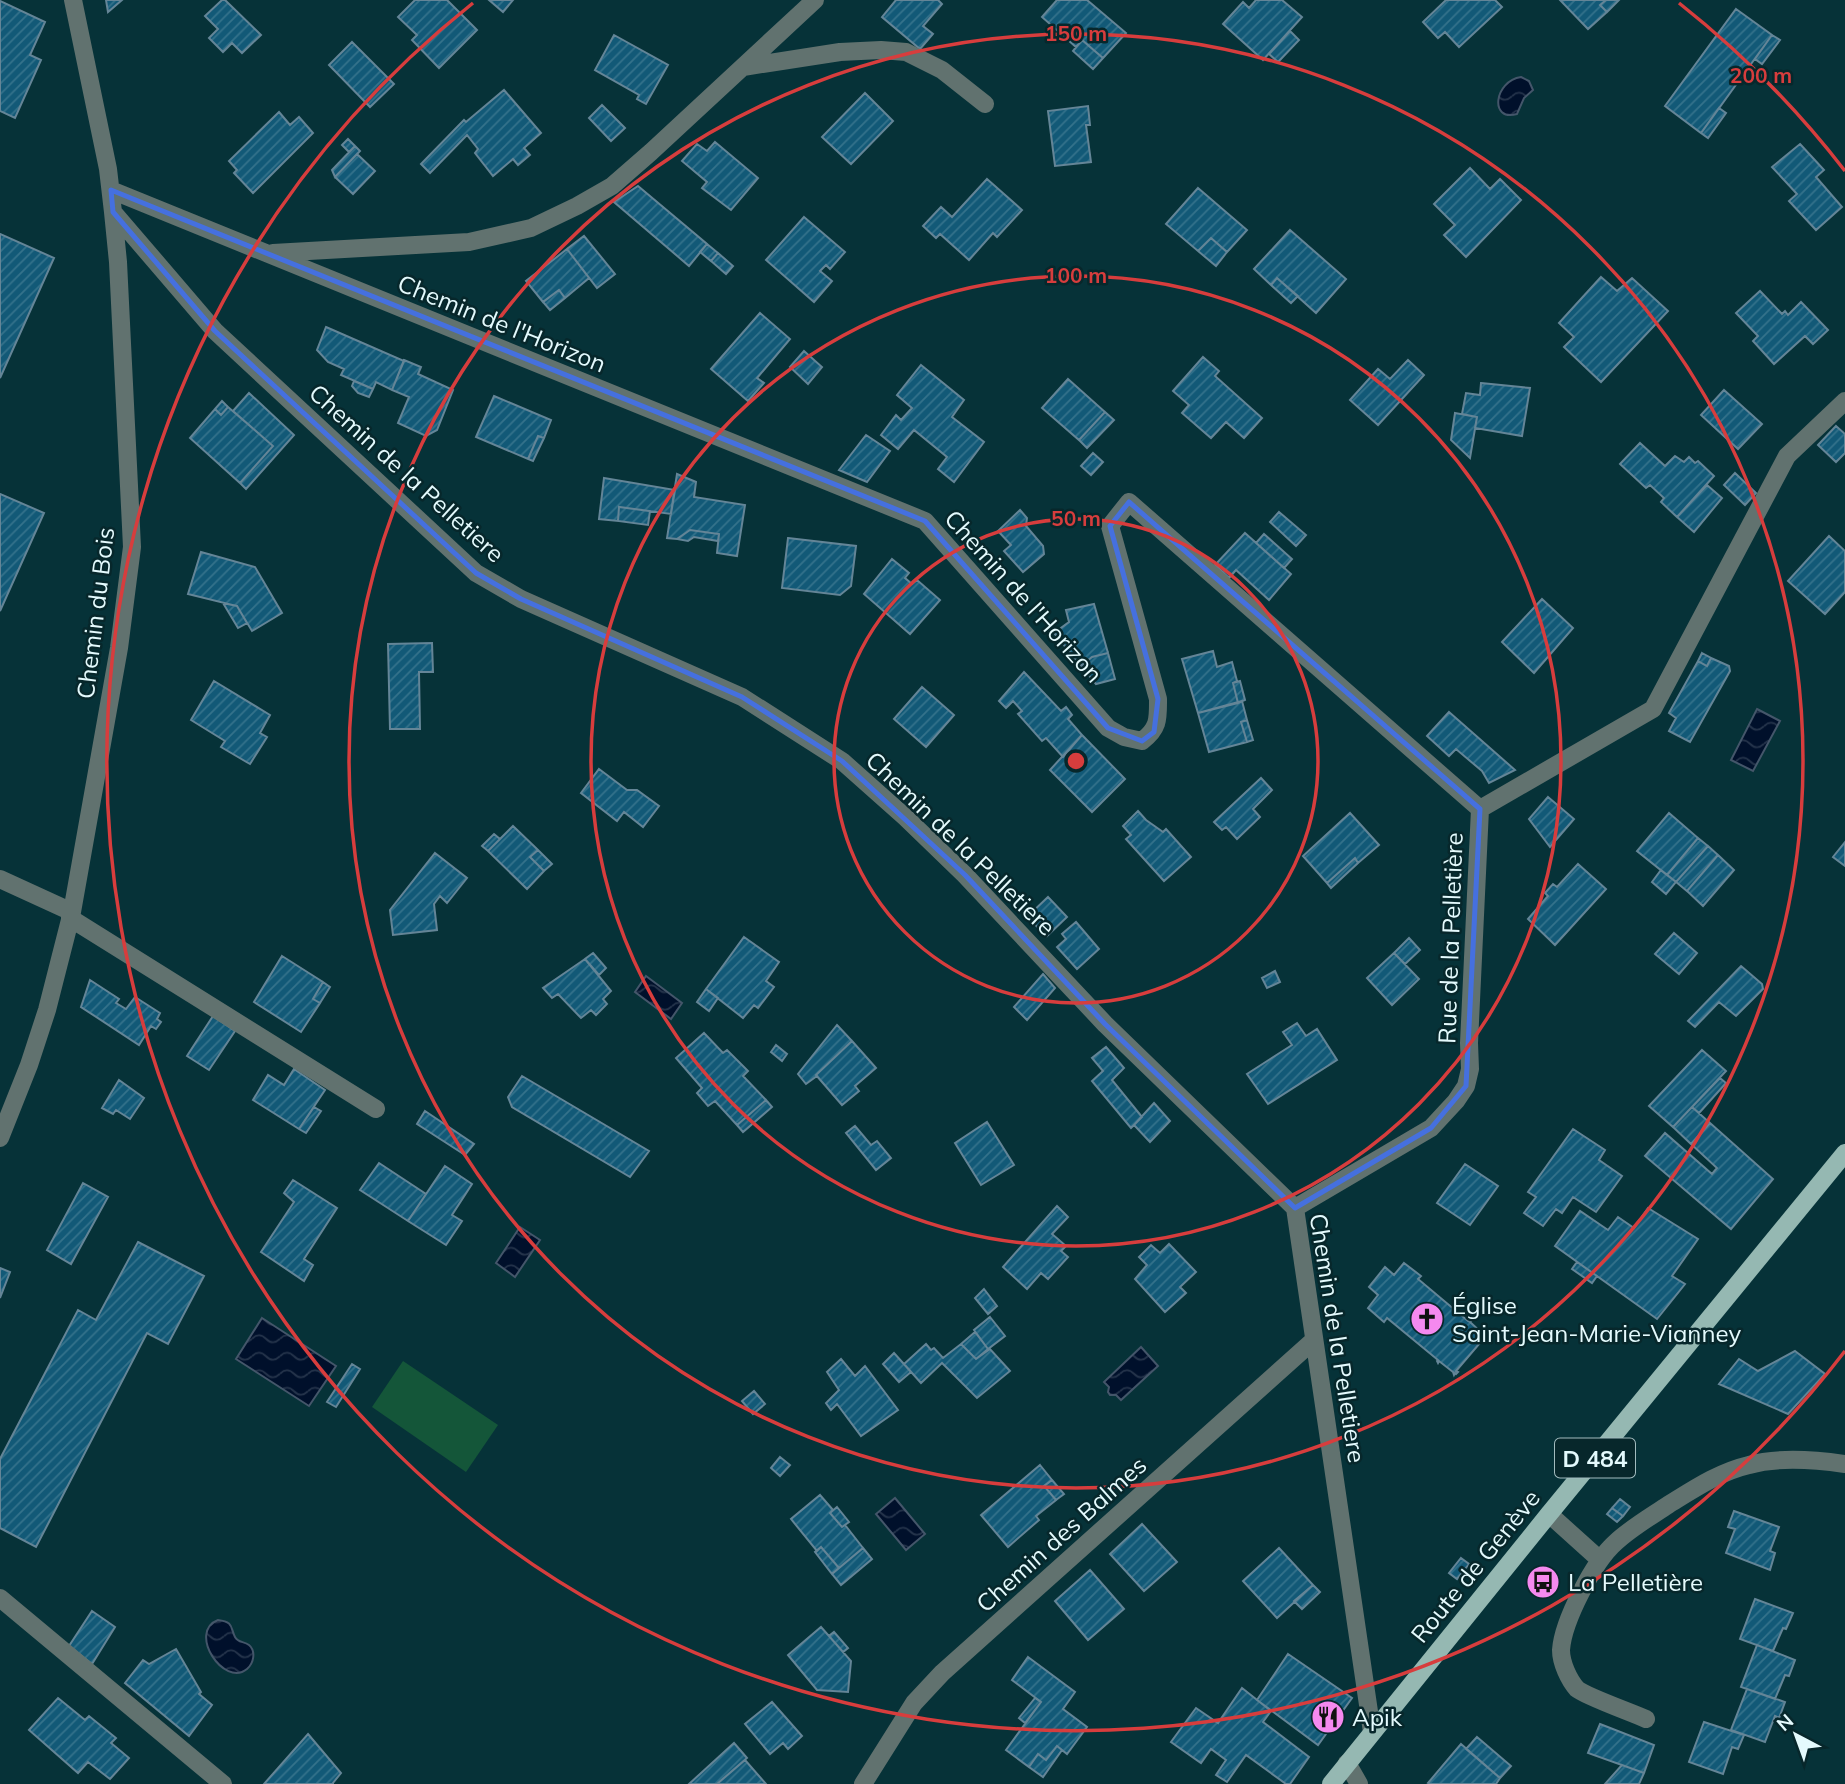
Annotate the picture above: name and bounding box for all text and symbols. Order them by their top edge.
text: 150 m [1045,20,1107,46]
text: 200 m [1730,62,1792,88]
text: 100 m [1045,262,1107,288]
street label: Chemin de l'Horizon [394,268,610,378]
street label: Chemin de la Pelletiere [303,377,511,569]
street label: Chemin de l'Horizon [939,504,1109,688]
text: 50 m [1051,505,1101,531]
street label: Chemin du Bois [70,525,120,701]
street label: Chemin de la Pelletiere [860,745,1062,941]
centre of rings [1064,749,1088,773]
street label: Rue de la Pelletière [1431,832,1469,1044]
street label: Chemin de la Pelletiere [1303,1211,1373,1465]
place label: Église Saint-Jean-Marie-Vianney [1452,1290,1741,1348]
church icon: Église Saint-Jean-Marie-Vianney [1408,1300,1446,1338]
road number: D 484 [1555,1438,1635,1478]
street label: Chemin des Balmes [970,1450,1152,1618]
street label: Route de Genève [1404,1483,1546,1649]
bus stop icon: La Pelletière [1524,1563,1562,1601]
place label: La Pelletière [1568,1567,1703,1597]
restaurant icon: Apik [1309,1698,1347,1736]
north arrow [1761,1700,1831,1770]
place label: Apik [1352,1702,1403,1732]
text: N [1772,1708,1798,1736]

